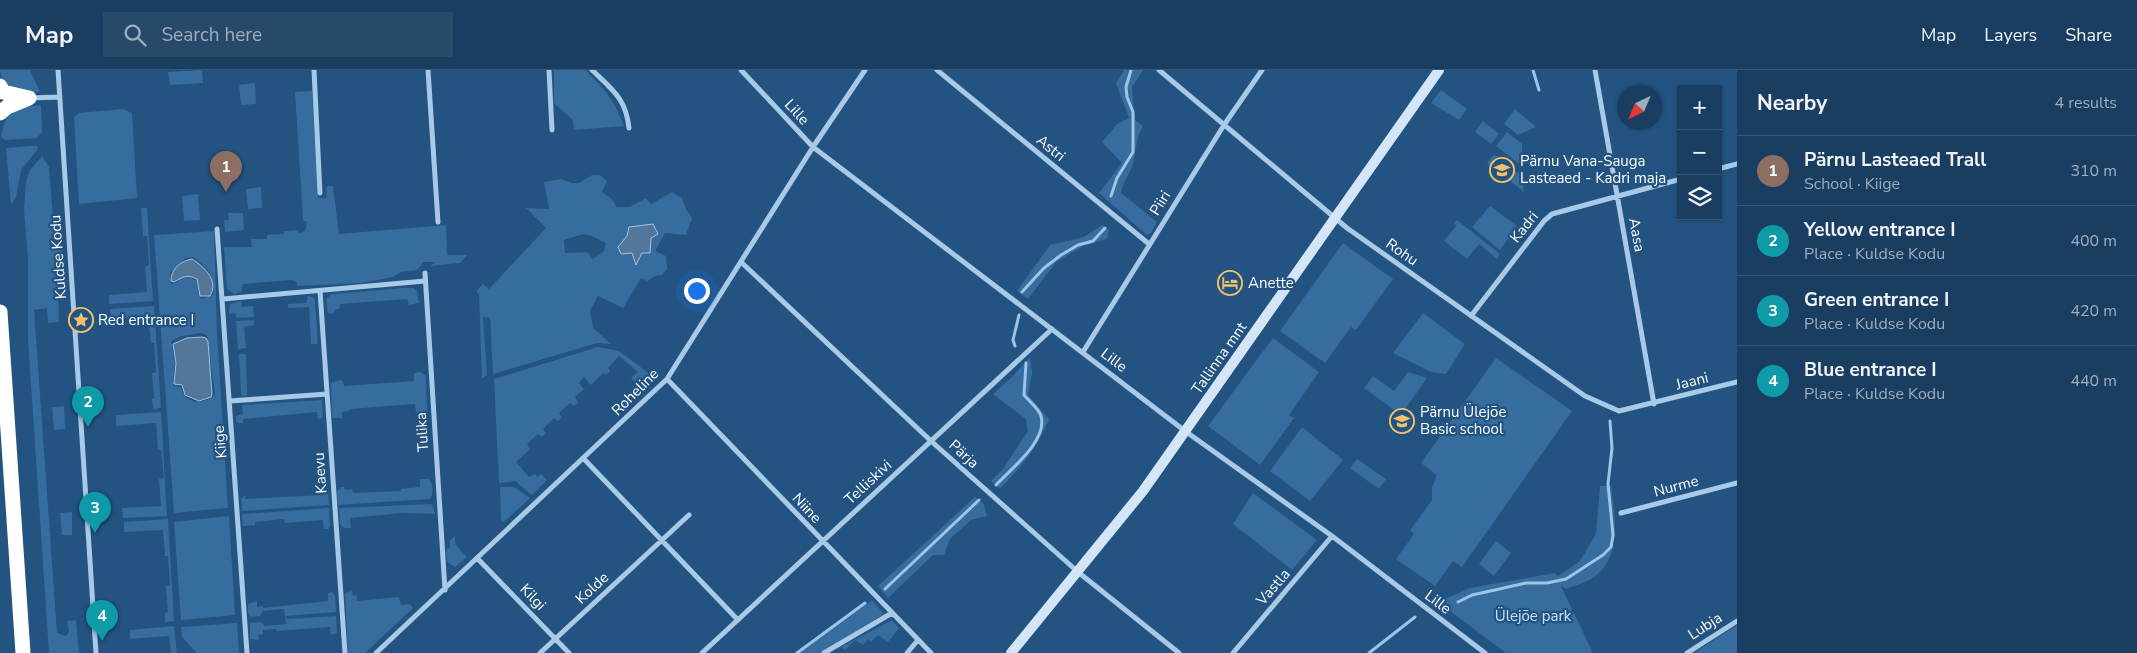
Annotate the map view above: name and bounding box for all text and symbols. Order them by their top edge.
search box [103,12,453,57]
text: Map [25,19,73,51]
icon: search [121,21,149,49]
text: Search here [161,22,262,48]
text: Map [1921,23,1956,47]
text: Layers [1984,23,2037,47]
text: Share [2065,23,2112,47]
north arrow [1617,85,1662,130]
map controls [1677,85,1722,220]
button: + [1677,85,1722,130]
text: Nearby [1757,89,1827,117]
text: 4 results [2055,92,2117,114]
street label: Lille [780,95,814,129]
street label: Astri [1032,130,1070,166]
button: − [1677,130,1722,175]
text: Pärnu Lasteaed Trall [1804,147,1986,173]
pin: 1 [210,151,242,192]
place label: Pärnu Vana-Sauga Lasteaed - Kadri maja [1520,151,1666,188]
school or university icon: Pärnu Vana-Sauga Lasteaed - Kadri maja [1489,157,1515,183]
text: 1 [1768,160,1778,182]
text: 310 m [2070,160,2117,182]
text: School · Kiige [1804,173,1900,195]
button: layers [1677,175,1722,220]
street label: Piiri [1145,187,1175,219]
street label: Kadri [1505,207,1543,247]
street label: Kuldse Kodu [45,214,71,300]
street label: Aasa [1624,216,1650,254]
text: Yellow entrance I [1804,217,1956,243]
text: 2 [1768,230,1778,252]
text: 400 m [2070,230,2117,252]
street label: Rohu [1382,234,1422,270]
text: Place · Kuldse Kodu [1804,243,1945,265]
hotel icon: Anette [1217,270,1243,296]
place label: Anette [1248,273,1294,293]
your location [684,278,710,304]
text: Green entrance I [1804,287,1949,313]
text: 3 [1768,300,1778,322]
text: 420 m [2070,300,2117,322]
place icon: Red entrance I [68,307,94,333]
place label: Red entrance I [98,310,194,330]
text: Place · Kuldse Kodu [1804,313,1945,335]
street label: Tallinna mnt [1187,317,1252,398]
street label: Lille [1097,343,1131,377]
text: Blue entrance I [1804,357,1937,383]
street label: Roheline [607,364,663,420]
street label: Jaani [1673,367,1710,395]
text: 4 [1768,370,1778,392]
text: 440 m [2070,370,2117,392]
text: Place · Kuldse Kodu [1804,383,1945,405]
pin: 2 [72,386,104,427]
place label: Pärnu Ülejõe Basic school [1420,402,1506,439]
school or university icon: Pärnu Ülejõe Basic school [1389,408,1415,434]
street label: Tulika [411,412,433,452]
street label: Kiige [209,425,231,459]
street label: Pärja [945,435,983,473]
street label: Kaevu [309,452,331,494]
street label: Telliskivi [840,455,896,509]
street label: Nurme [1651,470,1701,502]
street label: Niine [788,489,826,527]
pin: 3 [79,492,111,533]
street label: Vastla [1251,565,1294,610]
street label: Kolde [571,568,613,608]
street label: Kilgi [516,579,550,615]
street label: Lille [1421,585,1455,619]
pin: 4 [86,600,118,641]
park label: Ülejõe park [1495,606,1572,626]
street label: Lubja [1684,608,1726,644]

